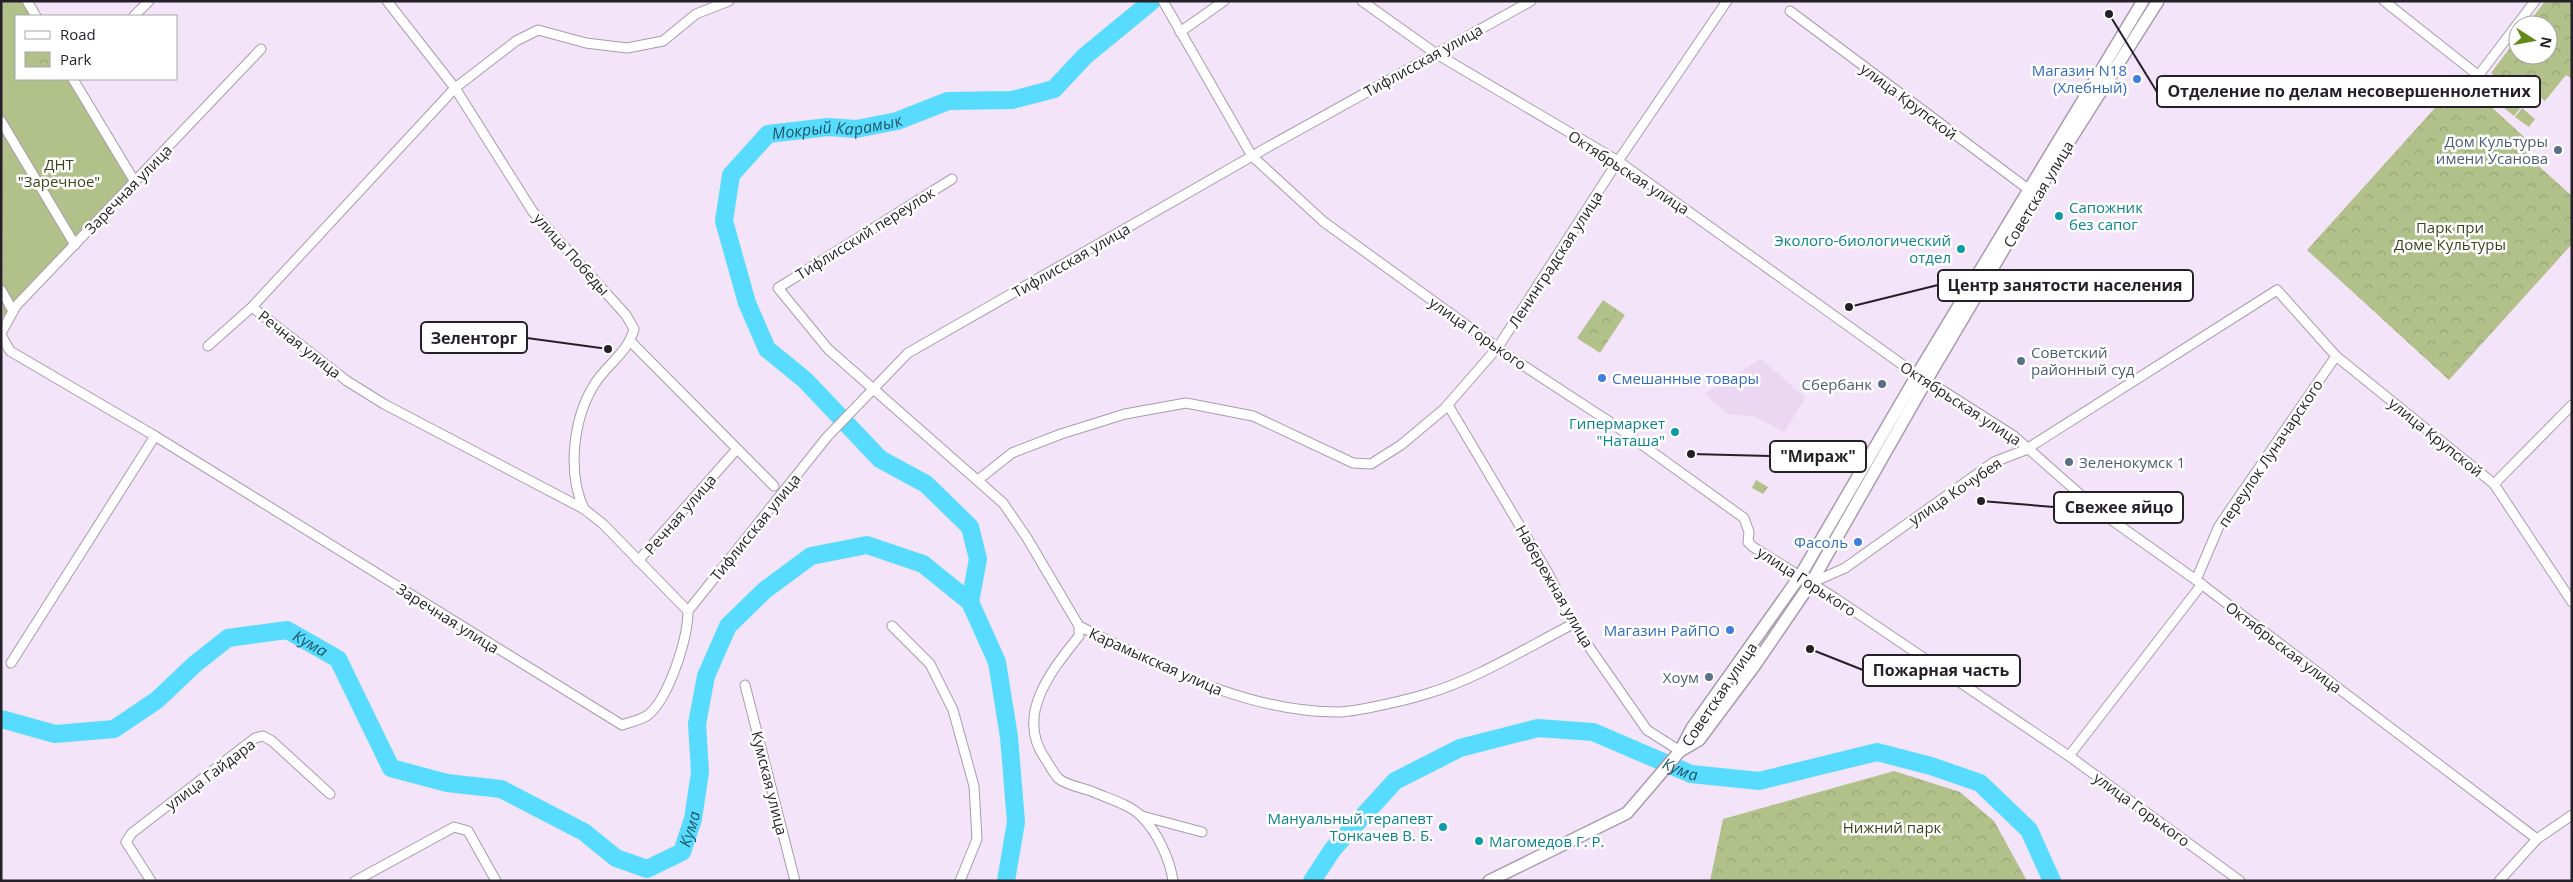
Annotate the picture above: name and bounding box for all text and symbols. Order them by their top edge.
legend [15,15,178,80]
north arrow [2508,15,2558,65]
street label: Тифлисская улица [1360,19,1486,101]
text: Road [60,24,96,44]
text: N [2536,35,2557,50]
text: Park [60,49,91,69]
street label: улица Крупской [1857,58,1961,144]
place label: Магазин N18 (Хлебный) [2032,60,2127,97]
marker: Магазин N18 (Хлебный) [2131,73,2143,85]
callout: Отделение по делам несовершеннолетних [2157,76,2540,107]
text: Отделение по делам несовершеннолетних [2167,80,2531,102]
water label: Мокрый Карамык [771,109,906,144]
street label: Октябрьская улица [1565,125,1693,219]
place label: Дом Культуры имени Усанова [2436,131,2548,168]
street label: Советская улица [1998,137,2078,251]
street label: Заречная улица [80,140,176,238]
marker: Дом Культуры имени Усанова [2552,144,2564,156]
park label: ДНТ "Заречное" [18,154,100,191]
street label: Тифлисский переулок [792,182,938,284]
street label: Ленинградская улица [1503,187,1607,331]
place label: Сапожник без сапог [2069,197,2143,234]
street label: улица Победы [530,208,614,300]
marker: Сапожник без сапог [2053,210,2065,222]
park label: Парк при Доме Культуры [2394,217,2506,254]
street label: Тифлисская улица [1009,218,1133,302]
place label: Эколого-биологический отдел [1774,230,1951,267]
marker: Эколого-биологический отдел [1955,243,1967,255]
callout: Центр занятости населения [1938,270,2193,301]
text: Центр занятости населения [1947,274,2183,296]
street label: улица Горького [1425,292,1531,374]
street label: Речная улица [254,305,346,383]
callout: Зеленторг [421,322,527,353]
text: Зеленторг [431,327,518,349]
place label: Советский районный суд [2031,342,2135,379]
marker: Советский районный суд [2015,355,2027,367]
street label: Октябрьская улица [1897,356,2025,450]
place label: Смешанные товары [1612,368,1759,388]
marker: Смешанные товары [1596,372,1608,384]
place label: Сбербанк [1802,374,1872,394]
street label: переулок Луначарского [2213,375,2327,531]
marker: Сбербанк [1876,378,1888,390]
street label: улица Крупской [2385,393,2487,481]
place label: Гипермаркет "Наташа" [1569,413,1665,450]
marker: Гипермаркет "Наташа" [1669,426,1681,438]
callout: "Мираж" [1770,441,1866,472]
text: "Мираж" [1780,445,1856,467]
place label: Зеленокумск 1 [2079,452,2185,472]
street label: улица Кочубея [1905,453,2005,529]
marker: Зеленокумск 1 [2063,456,2075,468]
street label: Тифлисская улица [705,469,805,585]
street label: Речная улица [640,470,720,558]
callout: Свежее яйцо [2054,492,2183,523]
text: Свежее яйцо [2065,496,2173,518]
street label: Набережная улица [1512,521,1598,651]
place label: Фасоль [1794,532,1848,552]
marker: Фасоль [1852,536,1864,548]
street label: улица Горького [1754,541,1860,621]
street label: Заречная улица [393,578,503,658]
street label: Октябрьская улица [2222,597,2346,697]
place label: Магазин РайПО [1604,620,1720,640]
street label: Карамыкская улица [1086,623,1226,699]
marker: Магазин РайПО [1724,624,1736,636]
water label: Кума [289,625,332,662]
street label: Советская улица [1677,638,1761,750]
callout: Пожарная часть [1863,655,2020,686]
text: Пожарная часть [1873,659,2009,681]
place label: Хоум [1663,667,1699,687]
marker: Хоум [1703,671,1715,683]
street label: Кумская улица [747,729,793,837]
street label: улица Гайдара [161,734,259,814]
water label: Кума [1659,752,1699,786]
street label: улица Горького [2090,767,2194,851]
place label: Мануальный терапевт Тонкачев В. Б. [1268,808,1433,845]
water label: Кума [673,810,705,850]
park label: Нижний парк [1843,817,1942,837]
marker: Мануальный терапевт Тонкачев В. Б. [1437,821,1449,833]
place label: Магомедов Г. Р. [1489,831,1605,851]
marker: Магомедов Г. Р. [1473,835,1485,847]

